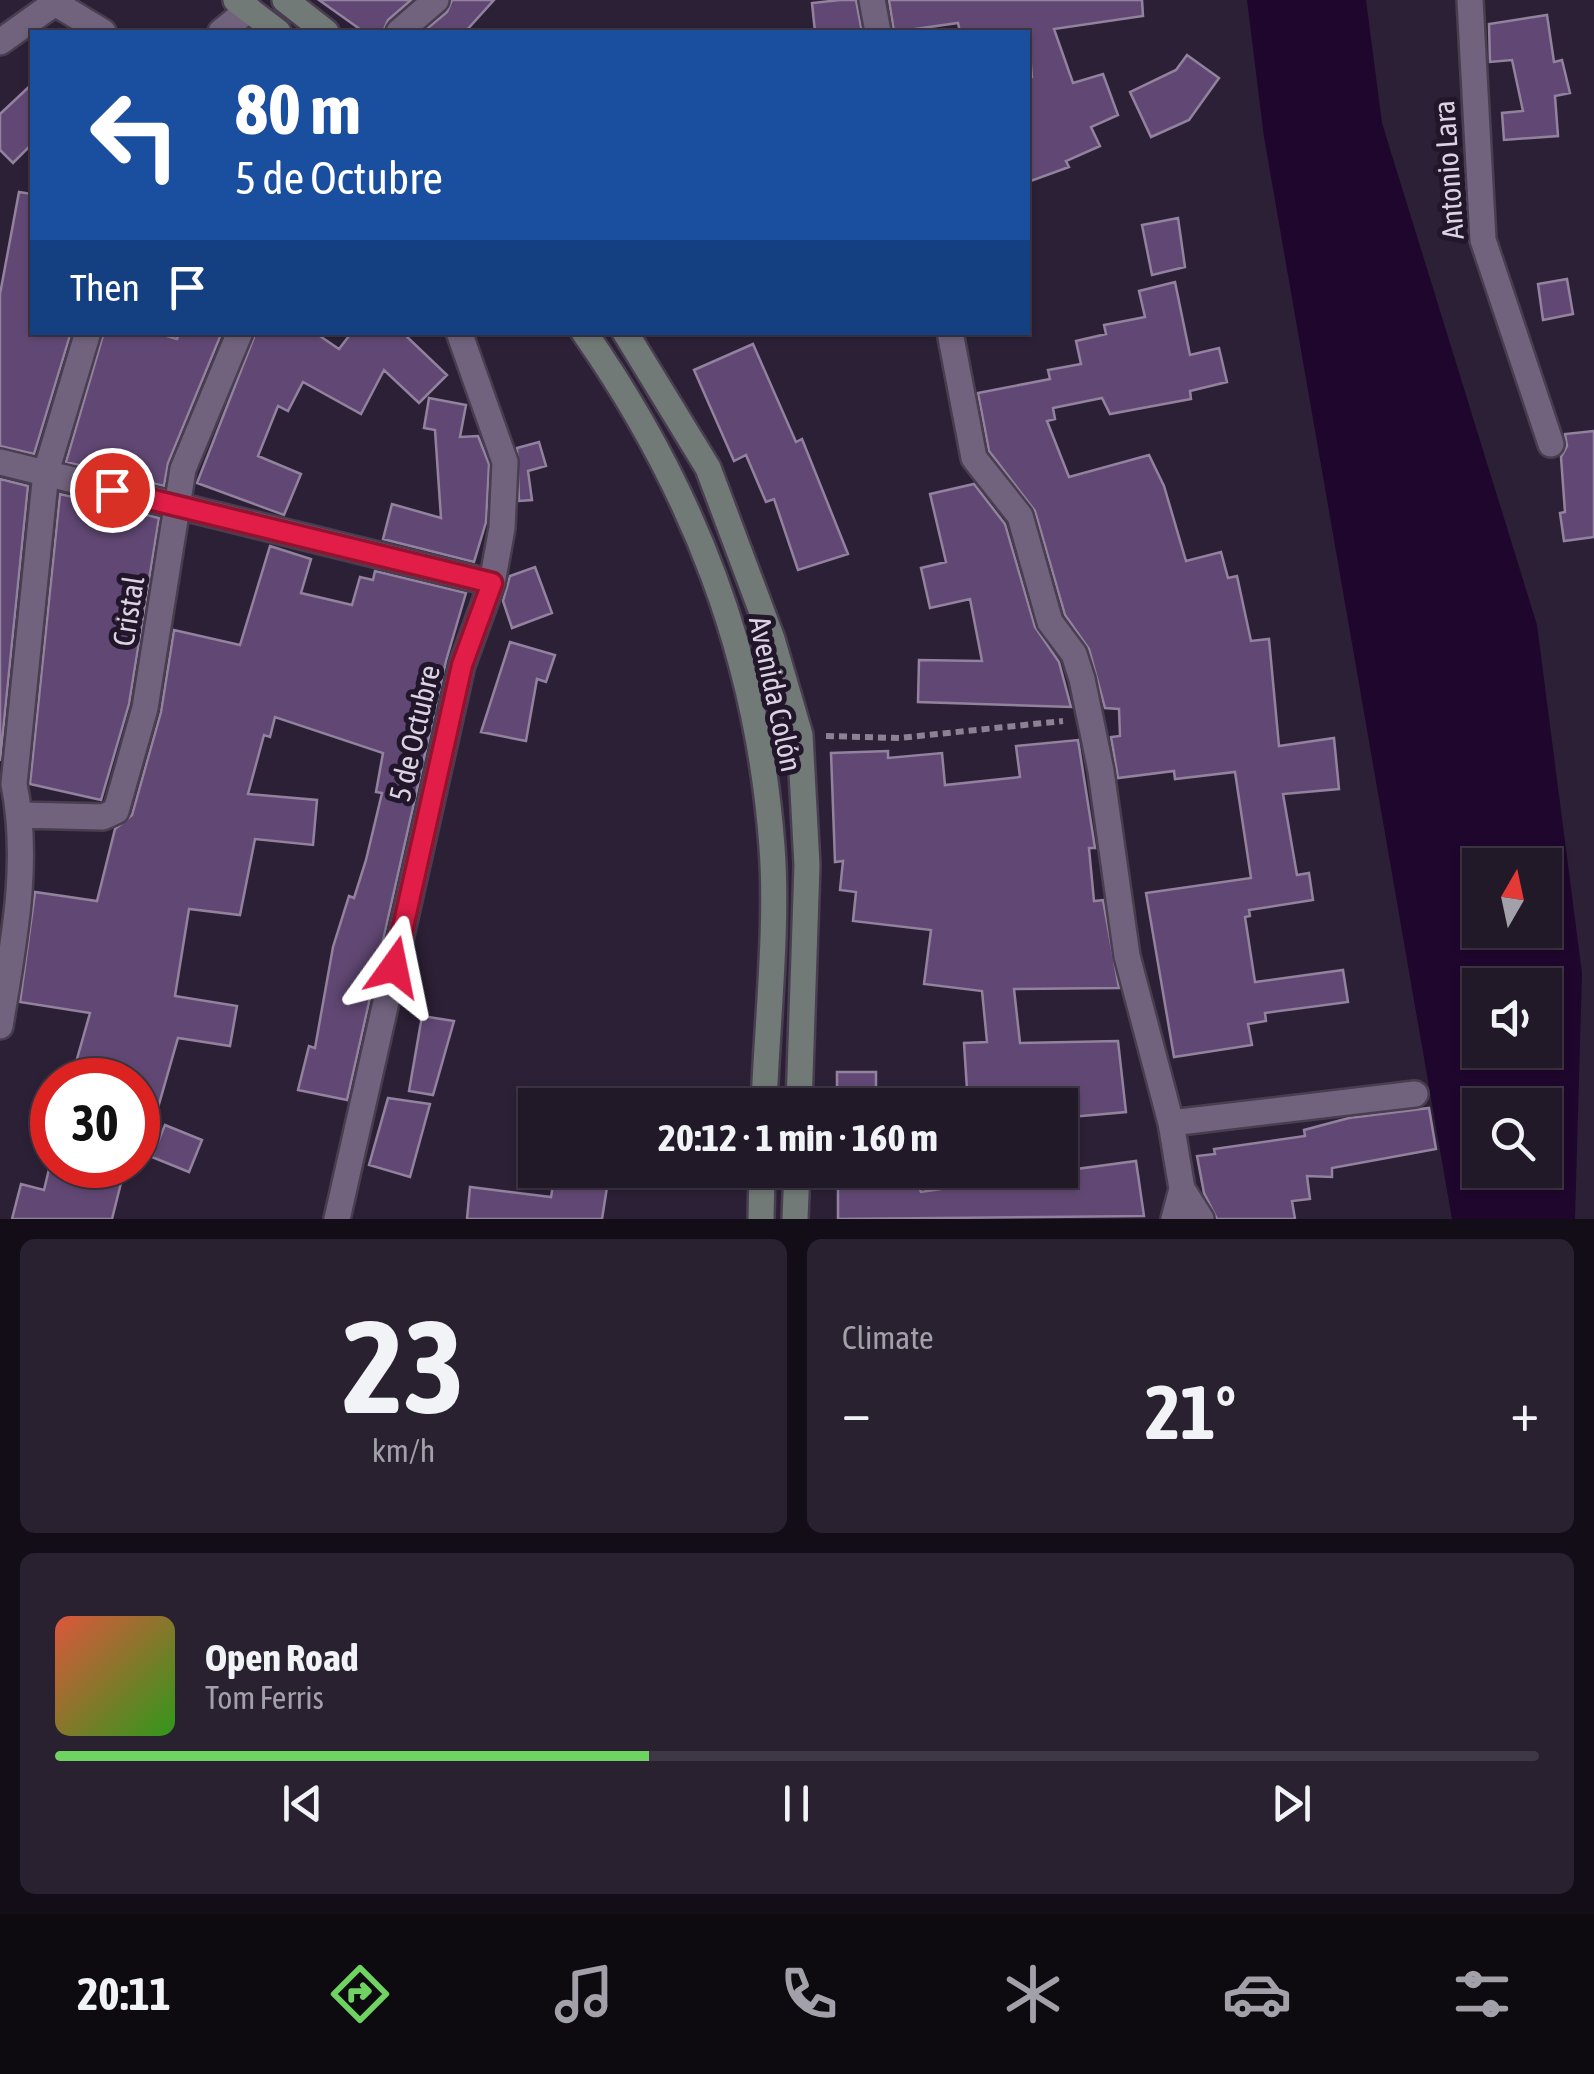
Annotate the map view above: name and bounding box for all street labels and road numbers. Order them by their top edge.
street label: Antonio Lara [1426,99,1470,241]
street label: Cristal [106,574,150,648]
street label: Avenida Colón [743,613,809,775]
street label: 5 de Octubre [382,662,446,804]

